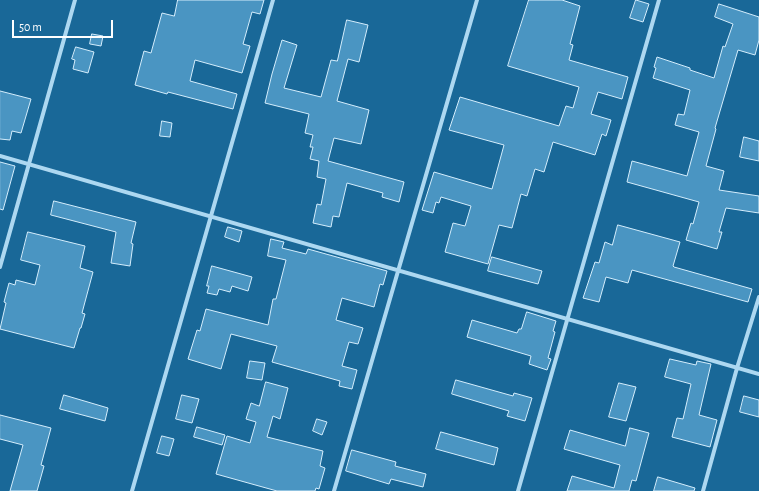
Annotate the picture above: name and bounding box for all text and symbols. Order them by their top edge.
scale bar [14,12,115,38]
text: 50 m [19,21,42,33]

